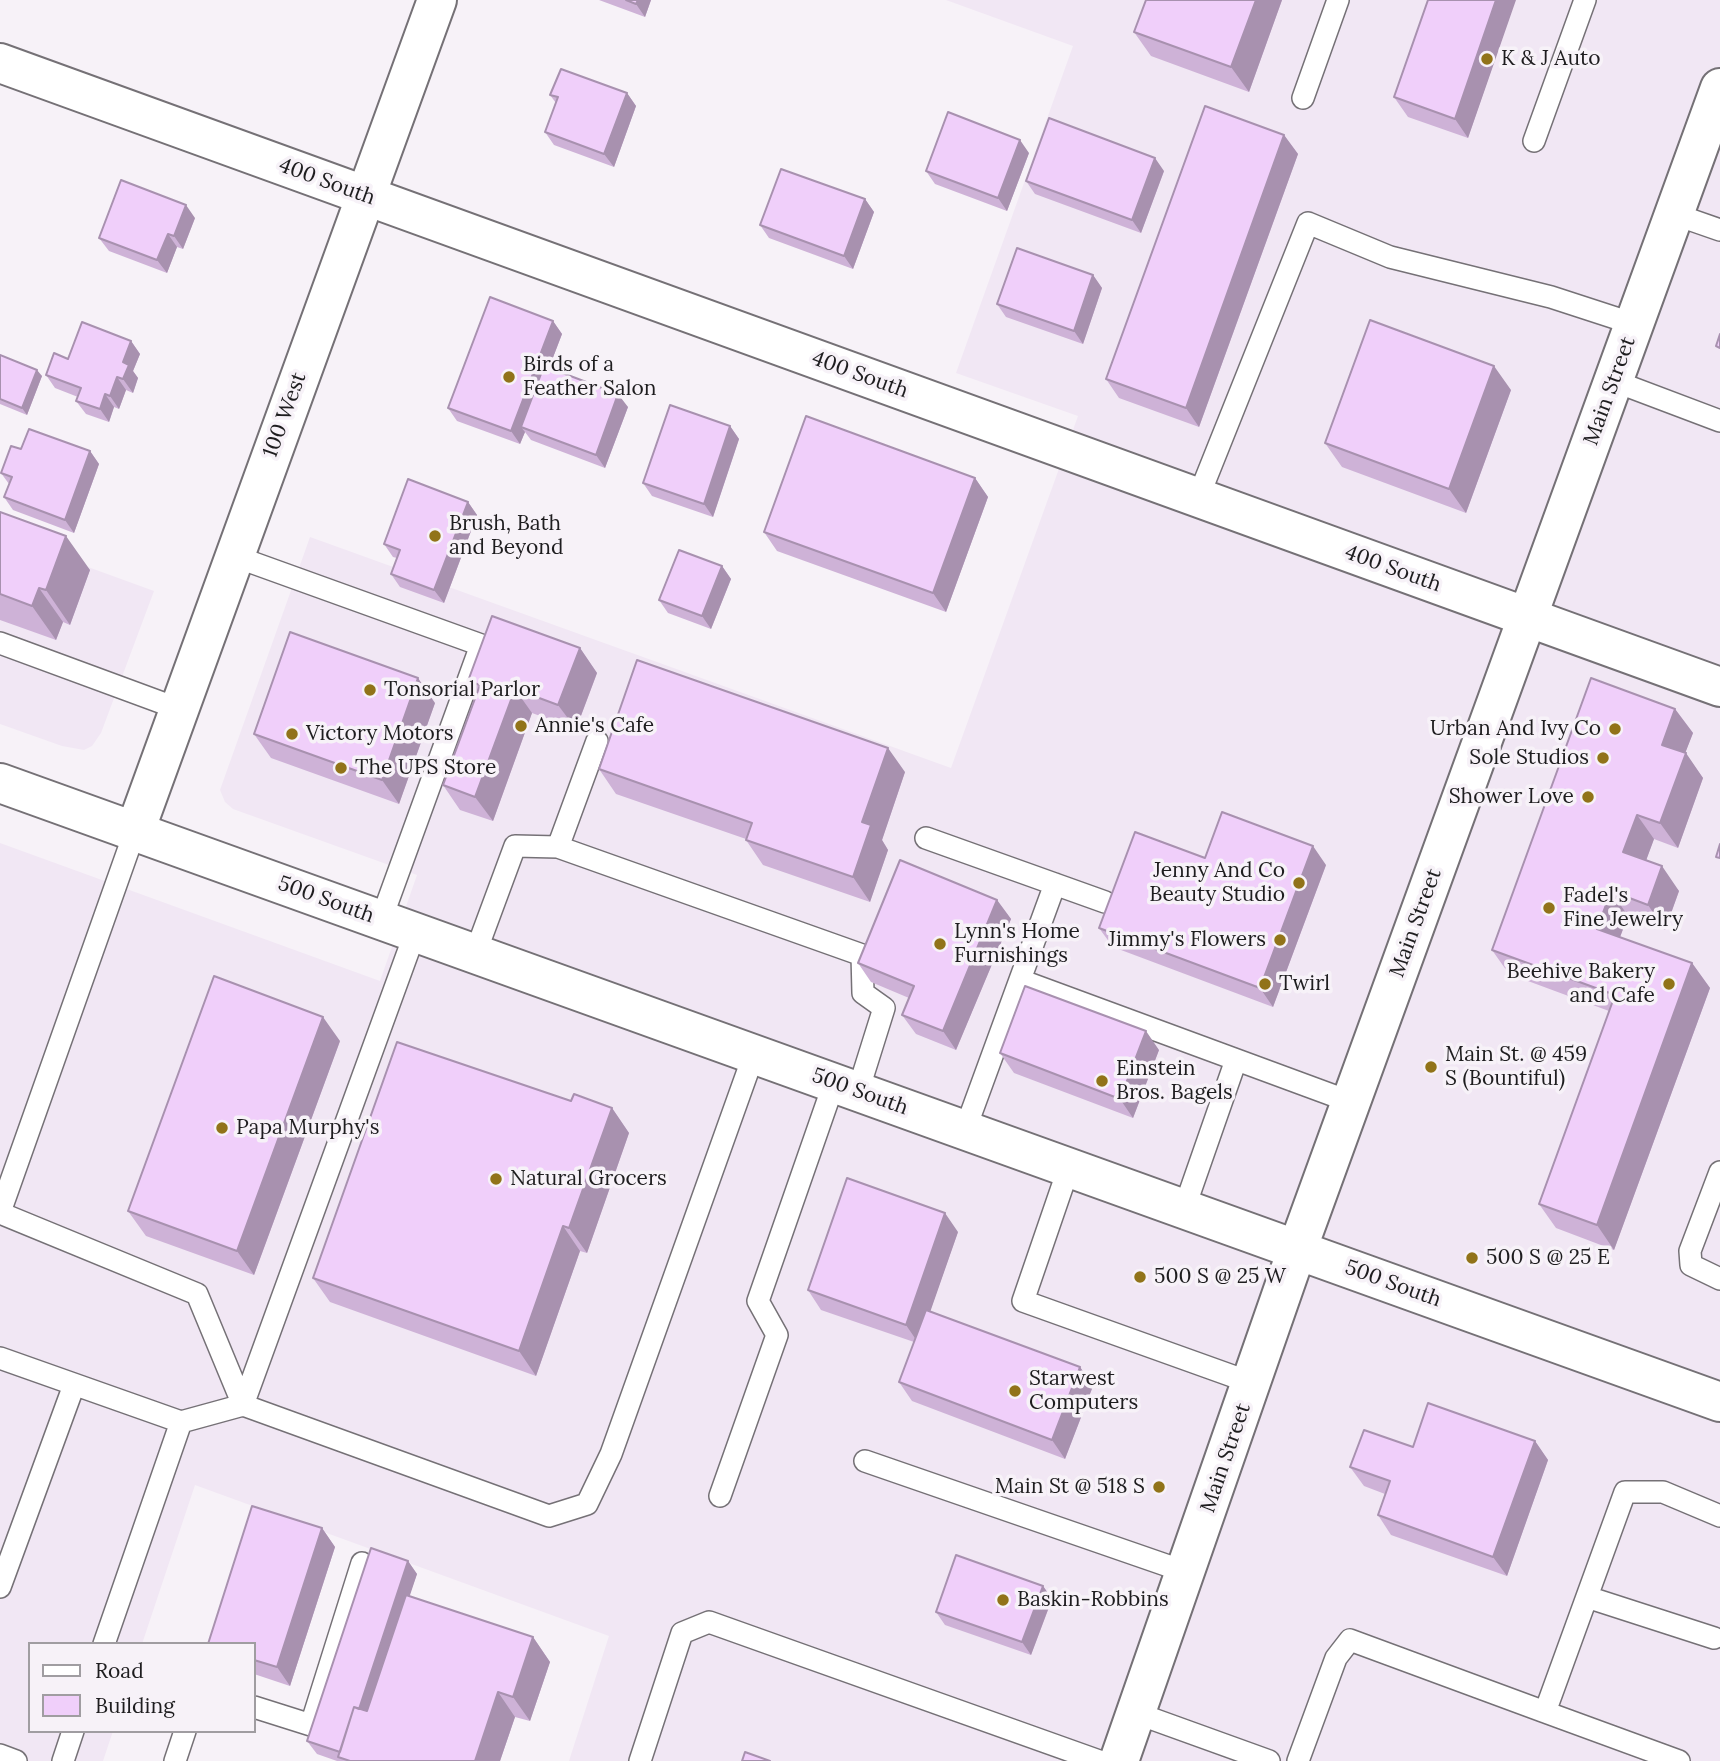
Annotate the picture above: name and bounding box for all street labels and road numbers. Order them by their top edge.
street label: 400 South [276,153,378,211]
street label: Main Street [1579,333,1641,449]
street label: 400 South [809,346,911,404]
street label: 100 West [258,369,312,461]
street label: 400 South [1342,540,1444,598]
street label: Main Street [1385,865,1447,981]
street label: 500 South [274,871,378,929]
street label: 500 South [808,1063,912,1121]
street label: 500 South [1341,1255,1445,1313]
street label: Main Street [1196,1400,1256,1516]

